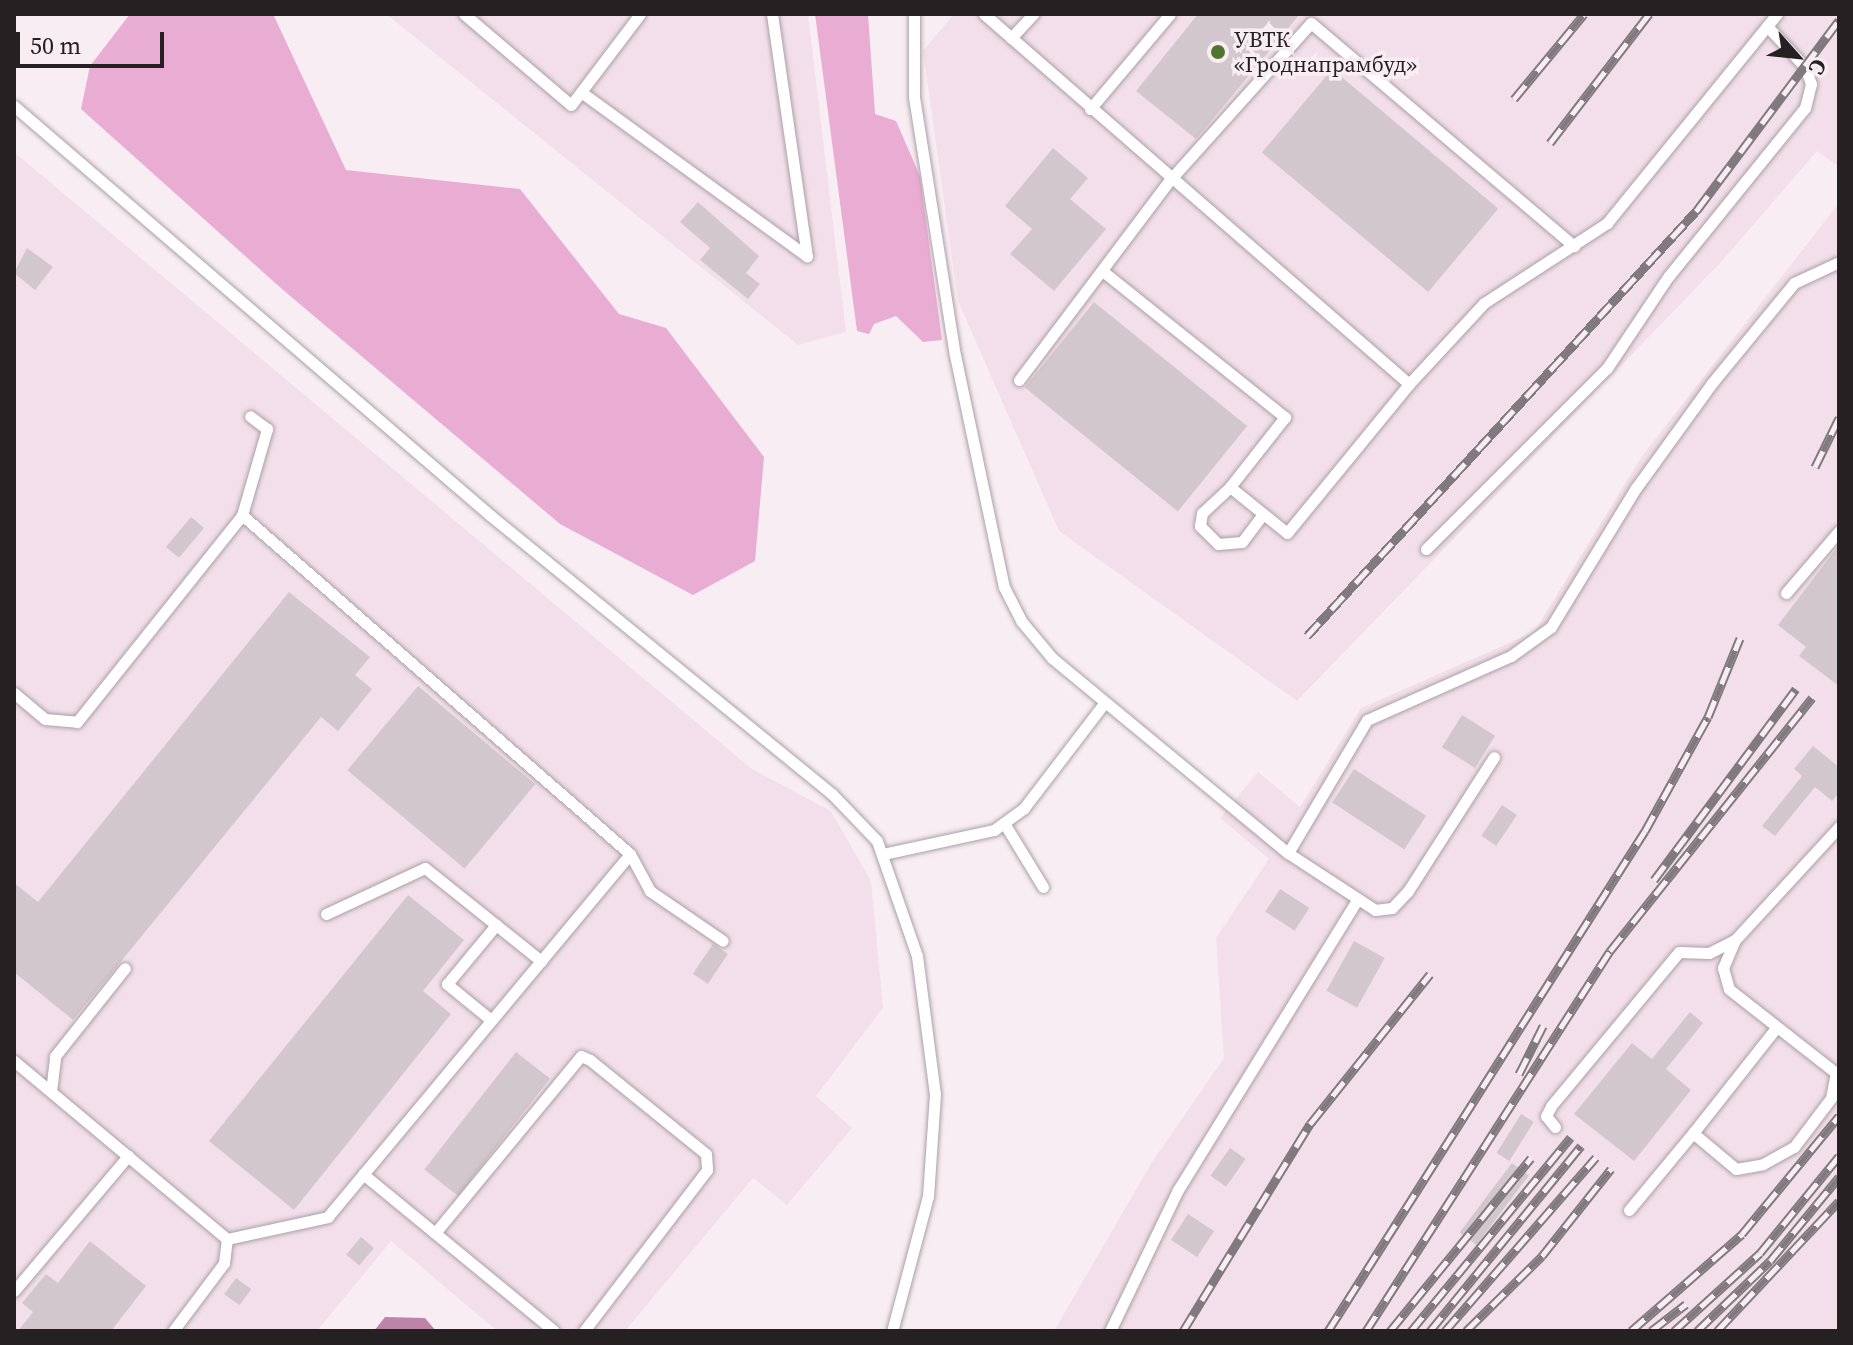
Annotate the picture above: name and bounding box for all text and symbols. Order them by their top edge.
scale bar [20,16,168,66]
north arrow [1757,16,1837,96]
place label: УВТК «Гроднапрамбуд» [1234,26,1417,78]
text: 50 m [30,29,81,62]
marker: УВТК «Гроднапрамбуд» [1209,43,1227,61]
text: С [1802,54,1835,80]

